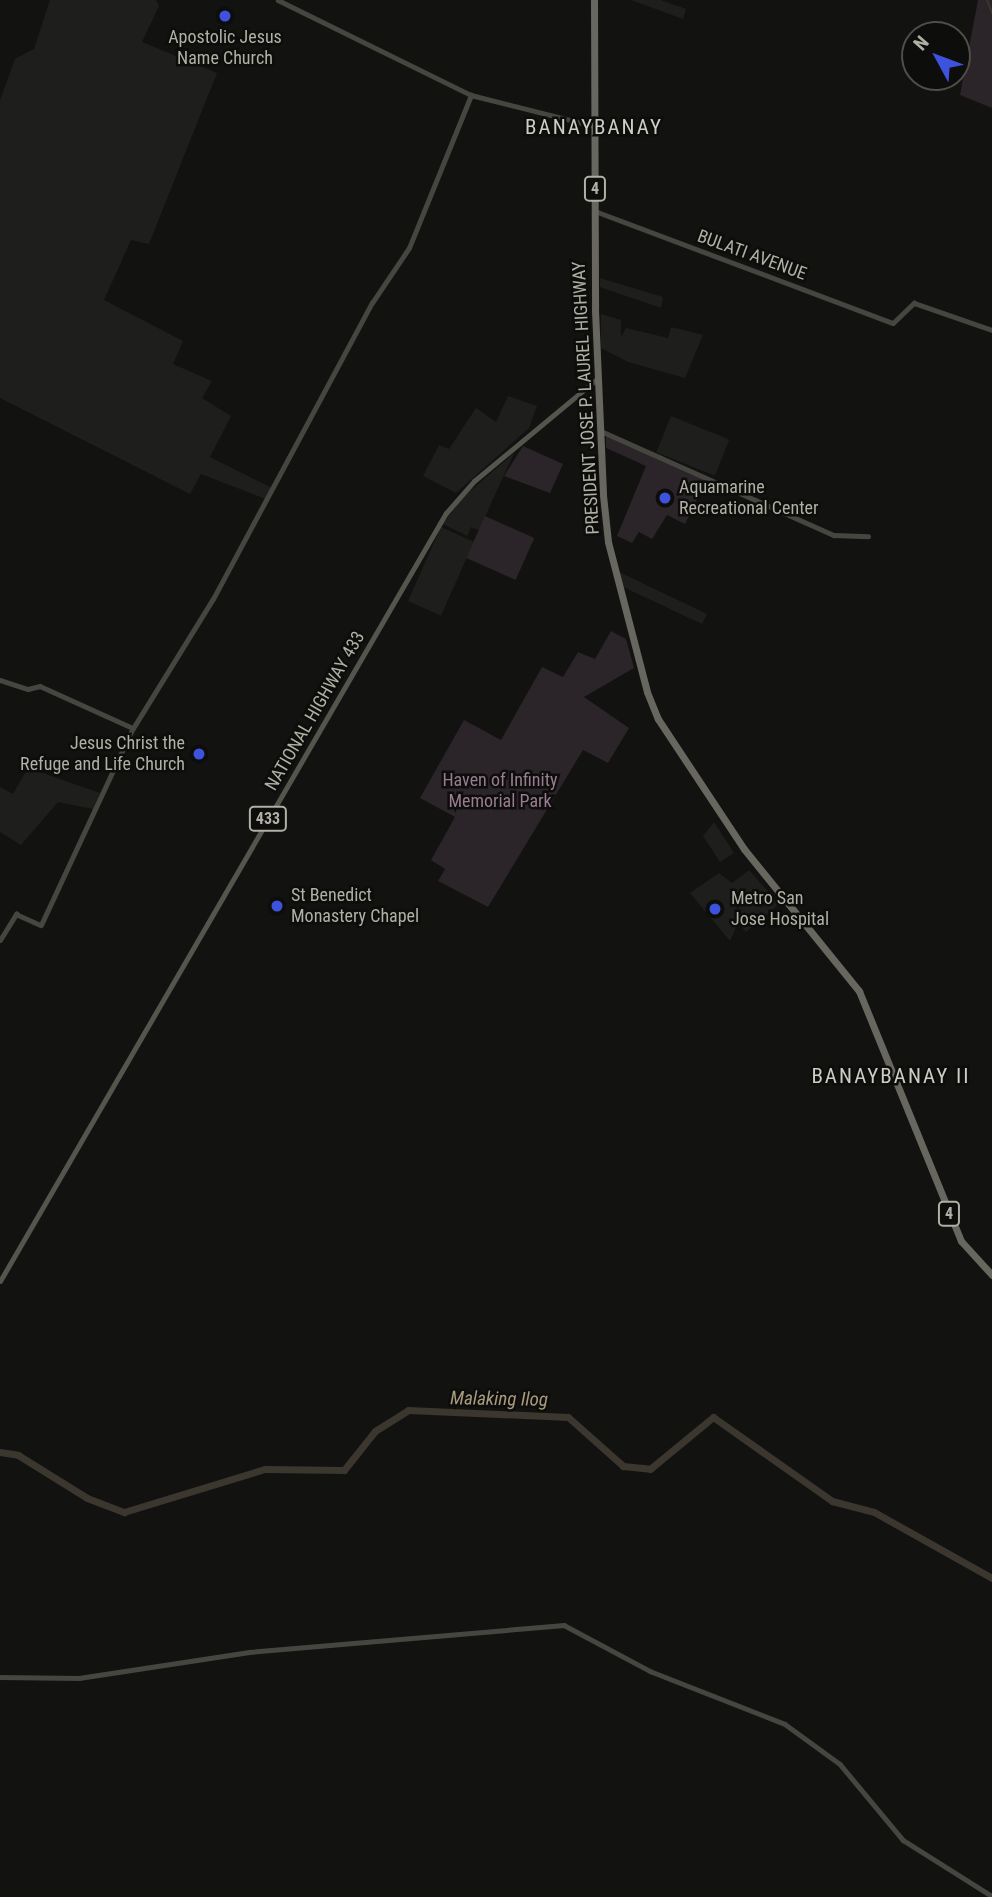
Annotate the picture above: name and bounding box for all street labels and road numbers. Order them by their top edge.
road number: 4 [583,176,607,202]
street label: BULATI AVENUE [694,225,810,285]
street label: PRESIDENT JOSE P. LAUREL HIGHWAY [568,261,604,535]
street label: NATIONAL HIGHWAY 433 [261,628,369,794]
road number: 433 [249,806,287,832]
road number: 4 [937,1202,961,1226]

